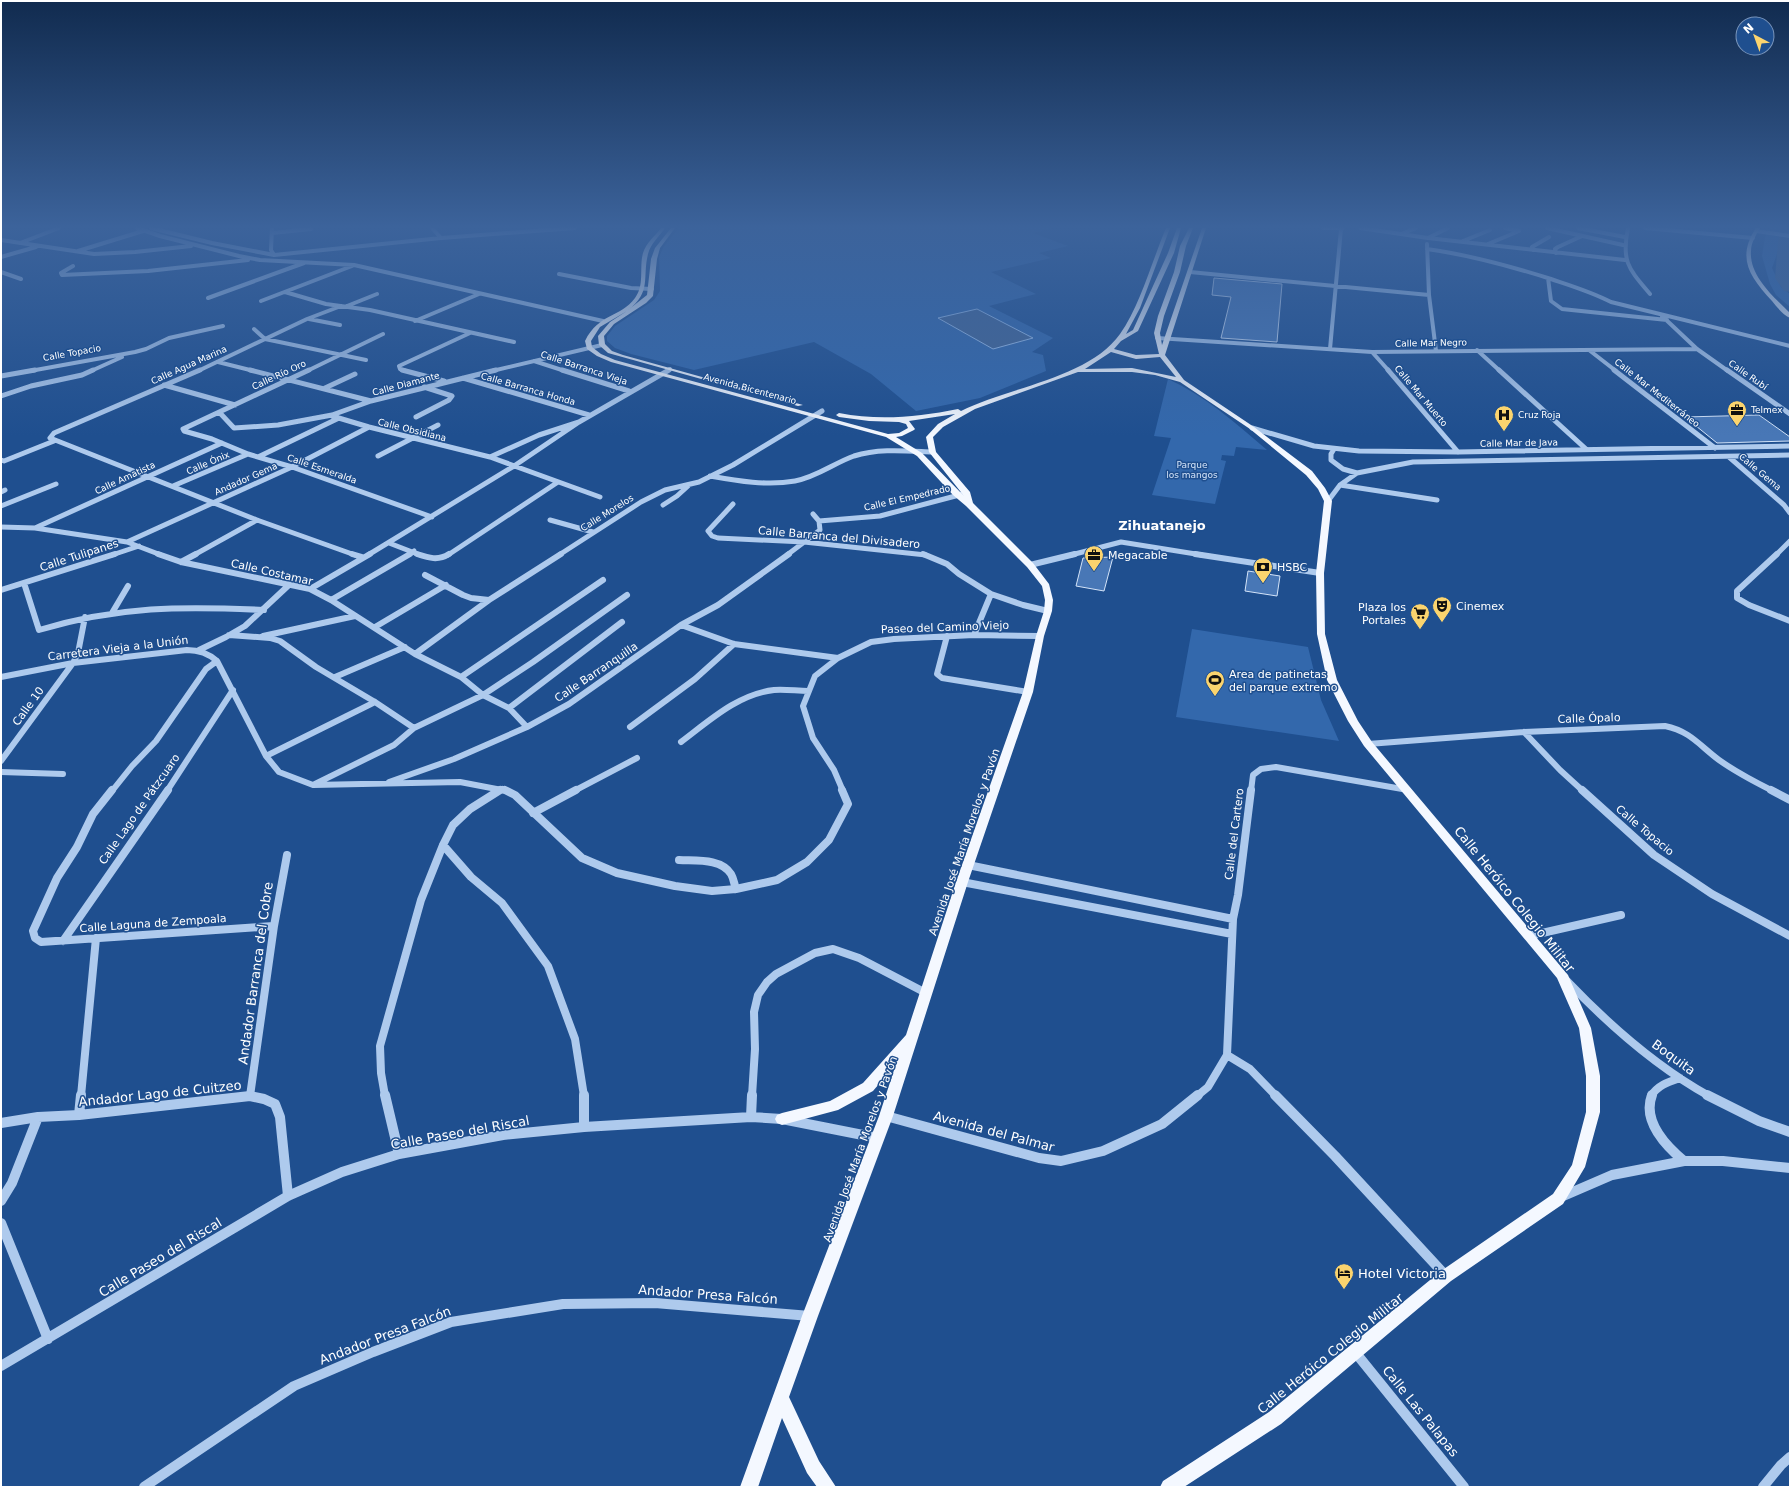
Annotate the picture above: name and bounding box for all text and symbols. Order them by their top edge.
north arrow [1735,16,1775,56]
text: N [1741,21,1757,37]
street label: Calle Mar Negro [1395,337,1468,349]
street label: Calle Topacio [42,343,102,363]
street label: Calle Agua Marina [150,344,228,386]
street label: Calle Barranca Vieja [539,349,629,387]
street label: Calle Mar Mediterráneo [1612,357,1702,430]
street label: Calle Río Oro [250,358,308,392]
street label: Calle Rubí [1727,358,1770,392]
street label: Calle Mar Muerto [1392,363,1450,429]
street label: Calle Diamante [371,370,441,398]
street label: Calle Barranca Honda [480,371,576,407]
street label: Avenida Bicentenario [703,372,798,406]
office icon: Telmex [1726,399,1748,427]
hospital icon: Cruz Roja [1493,404,1515,432]
place label: Telmex [1750,405,1783,415]
place label: Cruz Roja [1518,410,1561,420]
street label: Calle Obsidiana [377,417,447,443]
street label: Calle Mar de Java [1480,437,1558,449]
street label: Calle Ónix [185,448,232,477]
street label: Calle Gema [1737,451,1783,493]
street label: Calle Esmeralda [286,452,358,486]
street label: Calle Amatista [93,460,157,496]
park label: Parque los mangos [1166,460,1218,480]
street label: Andador Gema [213,461,279,497]
street label: Calle El Empedrado [863,483,952,513]
street label: Calle Morelos [579,493,635,533]
district label: Zihuatanejo [1118,518,1206,533]
street label: Calle Barranca del Divisadero [757,524,921,551]
street label: Calle Tulipanes [38,537,120,574]
office icon: Megacable [1083,544,1105,572]
place label: Megacable [1108,549,1168,562]
bank icon: HSBC [1252,556,1274,584]
street label: Calle Costamar [230,557,315,588]
place label: HSBC [1277,561,1308,574]
theatre icon: Cinemex [1431,595,1453,623]
place label: Cinemex [1456,600,1505,613]
place label: Plaza los Portales [1358,601,1406,627]
supermarket icon: Plaza los Portales [1409,602,1431,630]
street label: Paseo del Camino Viejo [881,619,1010,636]
street label: Carretera Vieja a la Unión [47,633,189,664]
street label: Calle Barranquilla [552,640,640,705]
place label: Area de patinetas del parque extremo [1229,668,1338,694]
sports icon: Area de patinetas del parque extremo [1204,669,1226,697]
street label: Calle 10 [10,684,47,728]
street label: Calle Ópalo [1557,711,1621,726]
street label: Avenida José María Morelos y Pavón [926,747,1003,937]
street label: Calle Lago de Pátzcuaro [96,751,183,867]
street label: Calle del Cartero [1222,787,1247,881]
street label: Calle Topacio [1613,802,1677,859]
street label: Calle Heróico Colegio Militar [1451,823,1578,976]
street label: Andador Barranca del Cobre [235,881,276,1065]
street label: Calle Laguna de Zempoala [79,912,227,935]
street label: Boquita [1649,1037,1698,1078]
street label: Avenida José María Morelos y Pavón [821,1054,900,1244]
street label: Andador Lago de Cuitzeo [78,1077,242,1110]
street label: Avenida del Palmar [932,1108,1057,1155]
street label: Calle Paseo del Riscal [390,1113,531,1152]
street label: Calle Paseo del Riscal [96,1215,224,1300]
hotel icon: Hotel Victoria [1333,1262,1355,1290]
place label: Hotel Victoria [1358,1266,1446,1281]
street label: Andador Presa Falcón [638,1282,778,1307]
street label: Calle Heróico Colegio Militar [1254,1290,1407,1417]
street label: Andador Presa Falcón [317,1303,453,1368]
street label: Calle Las Palapas [1379,1363,1462,1460]

